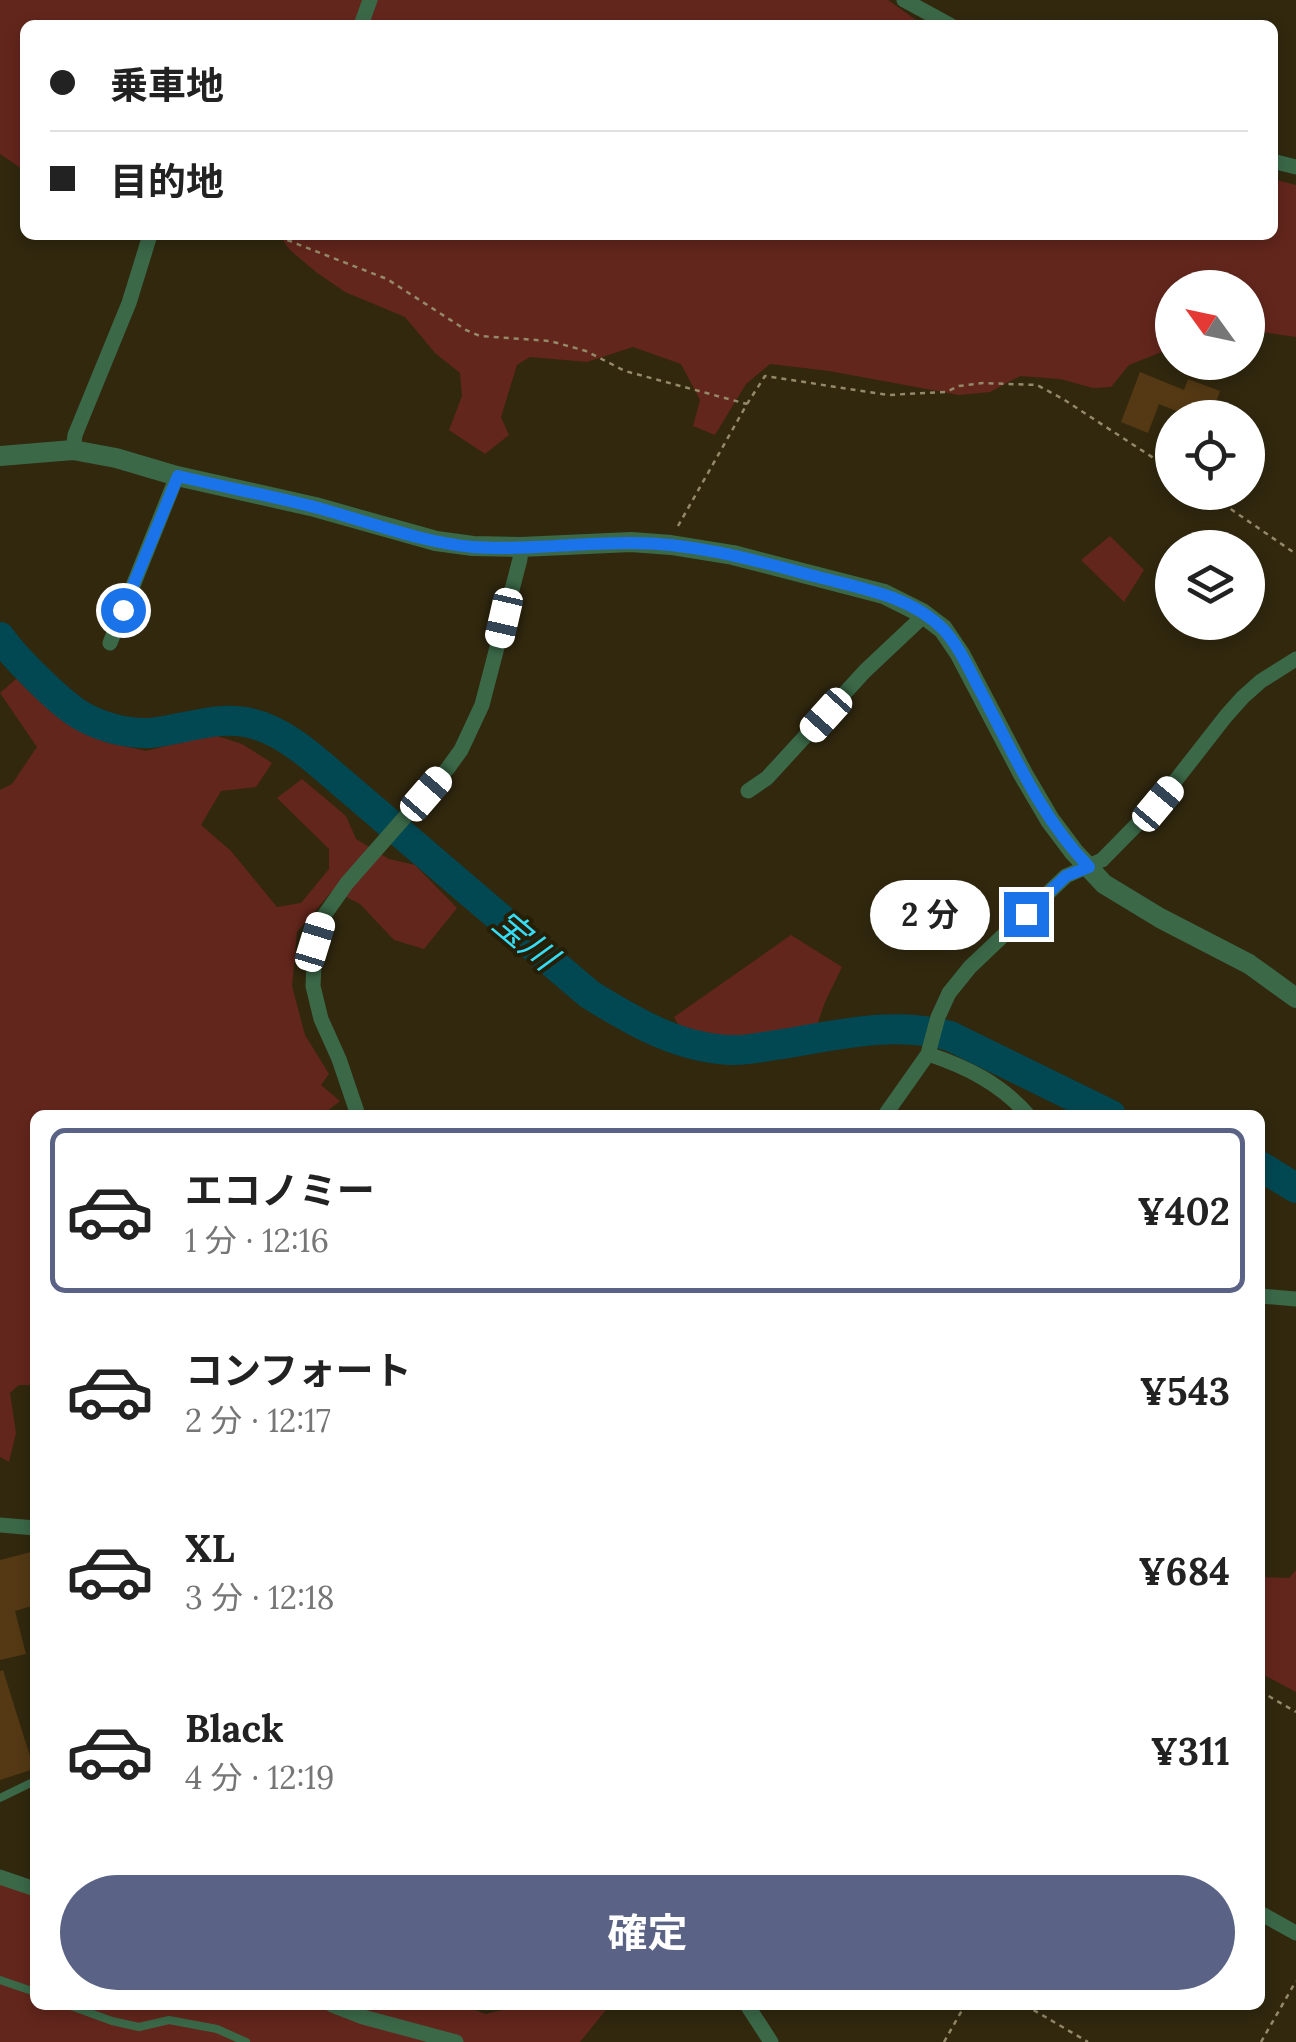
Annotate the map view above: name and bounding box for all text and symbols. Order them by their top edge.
text: 乗車地 [110,61,224,109]
text: 目的地 [110,157,224,205]
north arrow [1155,270,1265,380]
map controls [1155,270,1265,640]
button: locate [1155,400,1265,510]
button: layers [1155,530,1265,640]
car [483,585,525,651]
route start [101,588,146,633]
car [795,683,857,747]
car [395,762,457,826]
car [1127,771,1189,837]
callout: 2 分 [871,879,991,949]
route end [1004,892,1049,937]
text: 2 分 [901,894,959,935]
water label: 宝川 [484,900,570,982]
car [292,909,338,975]
icon: car [65,1166,155,1256]
text: エコノミー [185,1166,375,1214]
text: ¥402 [1137,1187,1230,1235]
text: 1 分 · 12:16 [185,1220,329,1261]
icon: car [65,1346,155,1436]
text: コンフォート [185,1346,412,1394]
text: ¥543 [1140,1367,1230,1415]
text: 2 分 · 12:17 [185,1400,331,1441]
text: XL [185,1524,235,1572]
icon: car [65,1526,155,1616]
text: ¥684 [1138,1547,1230,1595]
text: 3 分 · 12:18 [185,1577,335,1618]
text: Black [185,1704,284,1752]
icon: car [65,1706,155,1796]
text: ¥311 [1150,1727,1230,1775]
text: 4 分 · 12:19 [185,1757,335,1798]
button: 確定 [60,1875,1235,1990]

